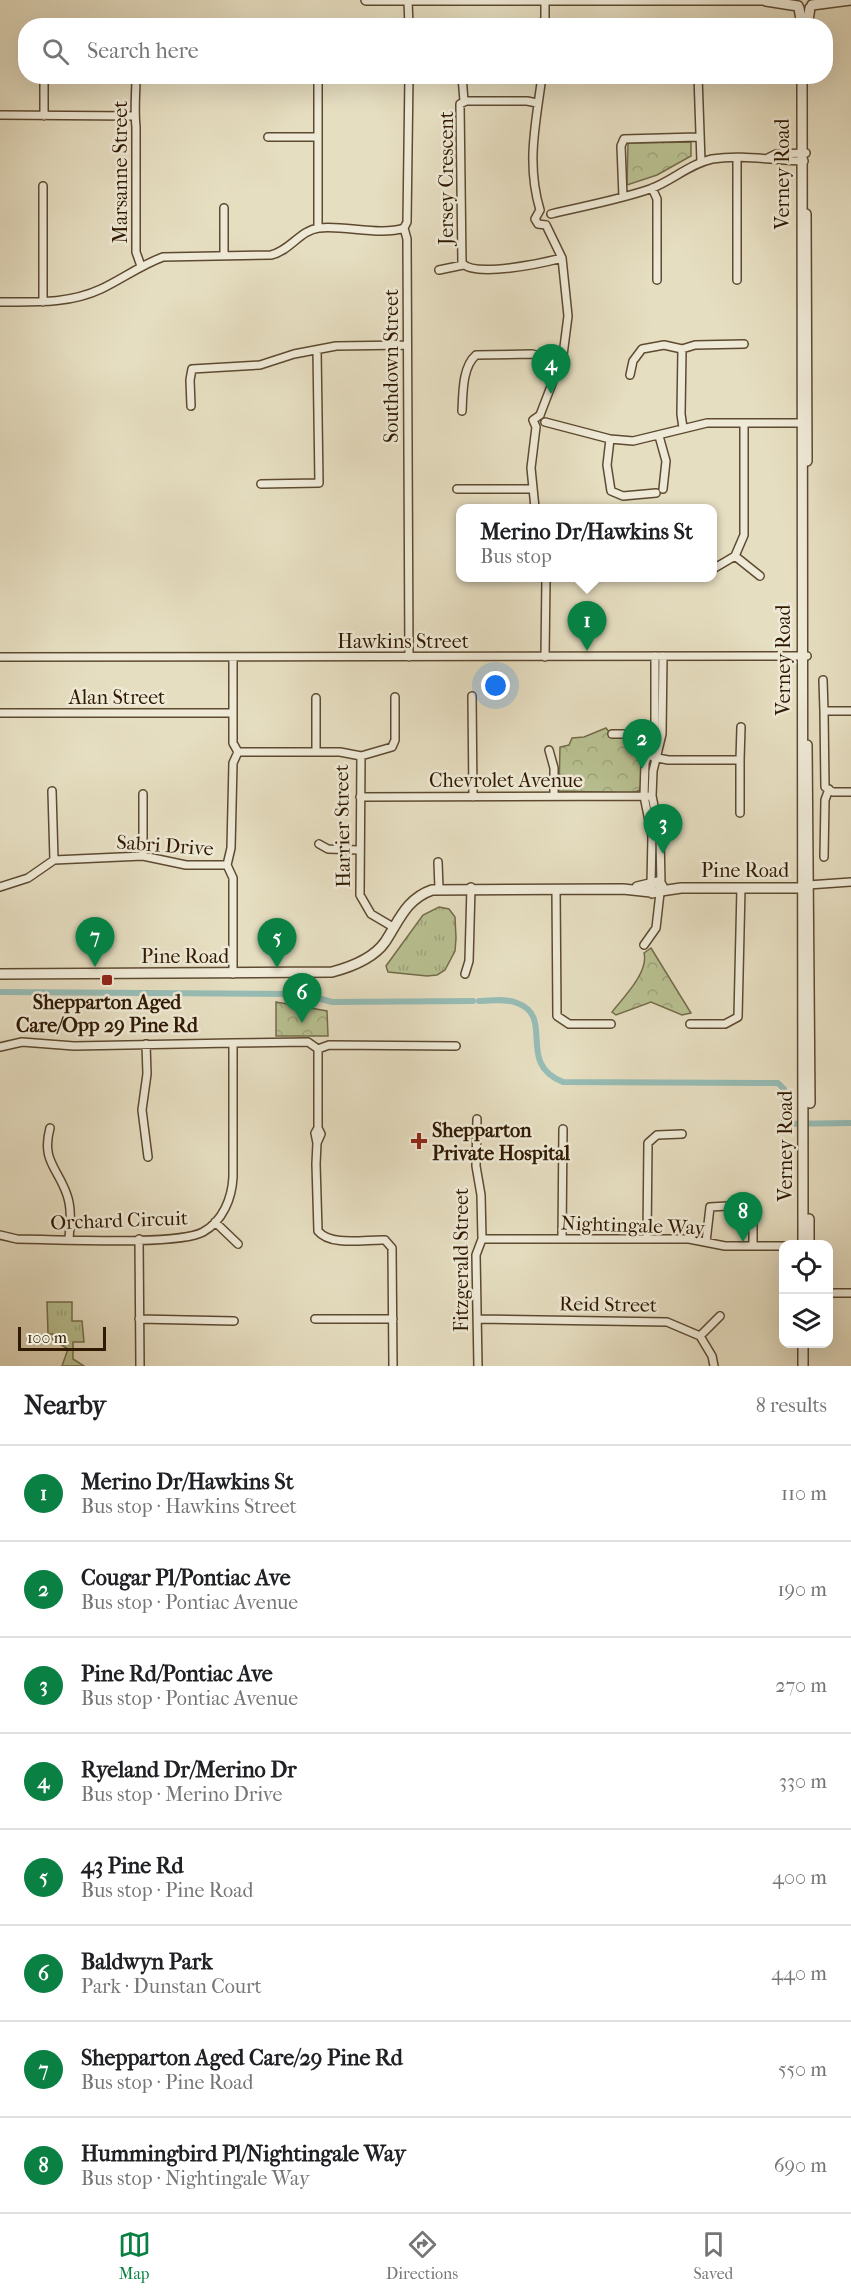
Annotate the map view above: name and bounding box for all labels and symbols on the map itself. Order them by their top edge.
street label: Marsanne Street [109,101,132,243]
street label: Jersey Crescent [435,111,458,247]
street label: Verney Road [771,117,794,230]
street label: Southdown Street [380,289,403,443]
pin: 4 [532,344,570,394]
pin: 1 [568,602,606,651]
street label: Verney Road [772,603,795,716]
street label: Hawkins Street [337,630,469,653]
your location [481,671,510,700]
street label: Alan Street [68,686,165,709]
pin: 2 [622,720,662,769]
street label: Harrier Street [330,764,355,888]
street label: Chevrolet Avenue [429,769,583,792]
pin: 3 [644,804,682,854]
street label: Sabri Drive [116,831,214,860]
street label: Pine Road [701,859,790,882]
pin: 7 [76,918,115,967]
pin: 5 [258,918,296,968]
street label: Pine Road [141,945,230,968]
marker: Shepparton Aged Care/Opp 29 Pine Rd [100,973,114,987]
pin: 6 [282,974,322,1023]
place label: Shepparton Aged Care/Opp 29 Pine Rd [16,991,199,1037]
street label: Verney Road [774,1089,797,1202]
place label: Shepparton Private Hospital [432,1119,571,1165]
marker: Shepparton Private Hospital [410,1132,428,1150]
street label: Fitzgerald Street [450,1188,473,1332]
pin: 8 [724,1192,762,1242]
street label: Orchard Circuit [50,1207,188,1234]
street label: Nightingale Way [560,1211,707,1240]
street label: Reid Street [559,1292,657,1317]
scale bar [18,1324,106,1352]

